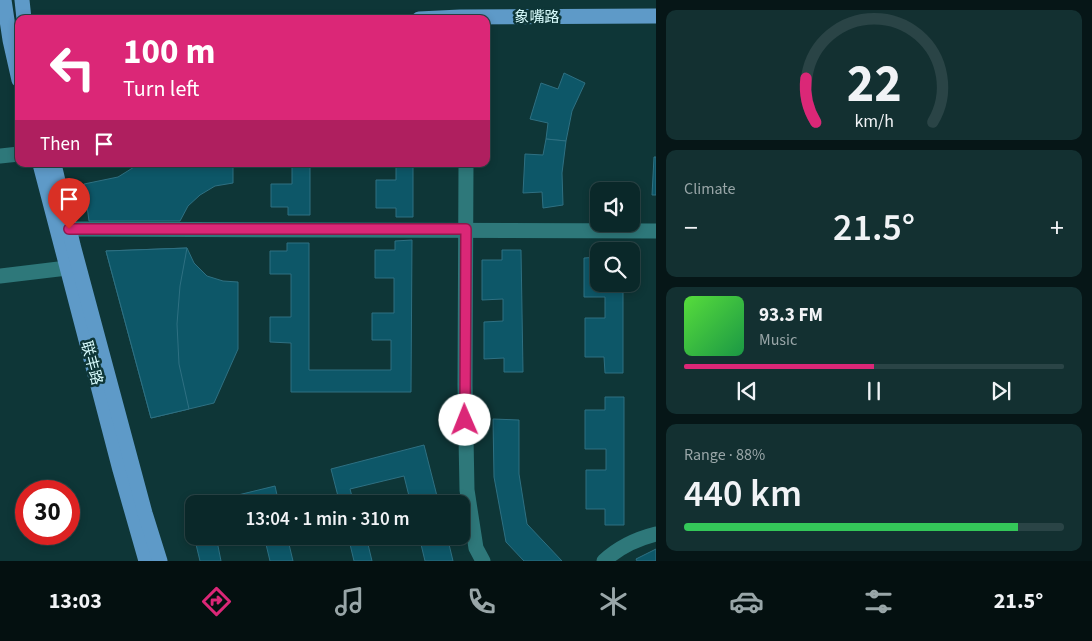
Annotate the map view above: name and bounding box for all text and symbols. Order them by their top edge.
street label: 象嘴路 [514,7,560,28]
text: 100 m [123,27,215,77]
icon: left [40,35,105,100]
text: 22 [847,48,901,122]
text: Turn left [123,73,199,105]
text: km/h [854,109,894,134]
icon: arrive [90,130,118,158]
text: Then [40,131,80,158]
pin [48,178,90,229]
text: Climate [684,178,735,200]
map controls [590,182,640,292]
button: sound [590,182,640,232]
icon: arrive [55,185,83,213]
text: 21.5° [833,201,915,255]
text: − [684,208,698,248]
text: + [1050,208,1064,248]
button: search [590,242,640,292]
text: 93.3 FM [759,302,823,329]
text: Music [759,329,797,351]
street label: 联丰路 [76,339,107,388]
icon: previous [733,377,761,405]
icon: pause [860,377,888,405]
icon: next [987,377,1015,405]
position arrow [438,393,490,445]
text: Range · 88% [684,444,765,466]
text: 440 km [684,467,802,521]
speed limit sign: 30 [15,480,80,545]
text: 13:04 · 1 min · 310 m [245,506,410,533]
icon: directions [199,584,234,619]
icon: music [332,584,367,619]
icon: phone [464,584,499,619]
icon: climate [596,584,631,619]
icon: car [729,584,764,619]
icon: filters [861,584,896,619]
text: 13:03 [49,585,102,617]
text: 21.5° [994,585,1043,617]

